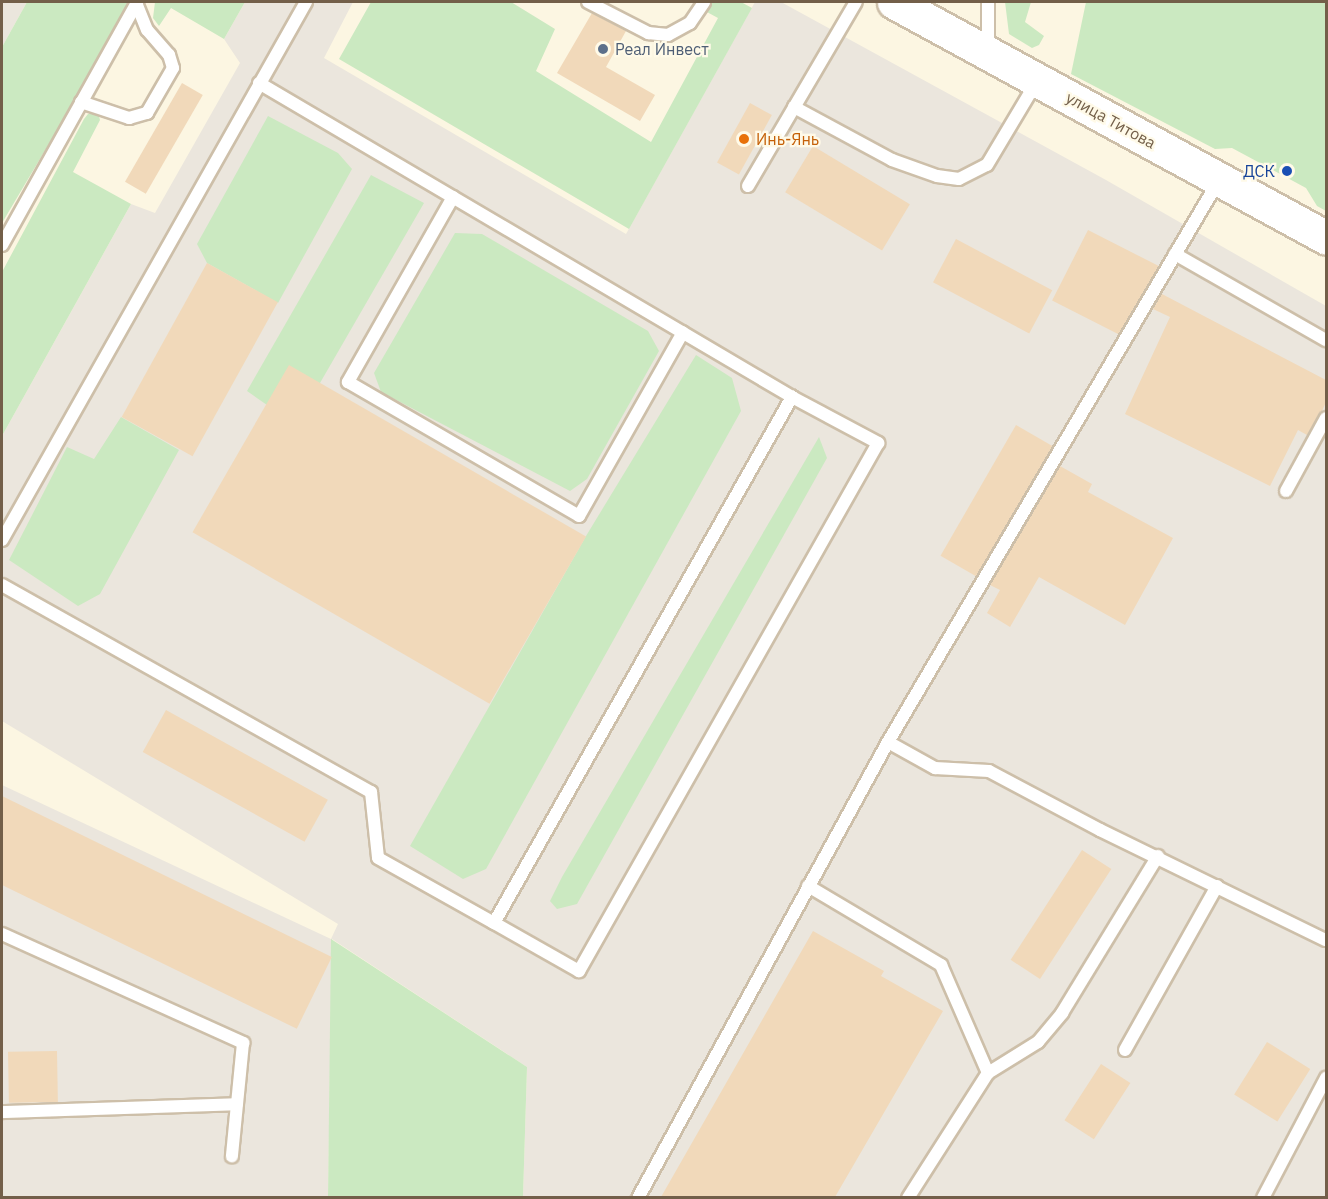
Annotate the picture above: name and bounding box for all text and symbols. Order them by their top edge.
place label: Реал Инвест [615,39,709,59]
marker: Реал Инвест [596,42,610,56]
street label: улица Титова [1063,87,1159,153]
place label: Инь-Янь [756,129,819,149]
marker: Инь-Янь [737,132,751,146]
place label: ДСК [1243,161,1275,181]
marker: ДСК [1280,164,1294,178]

